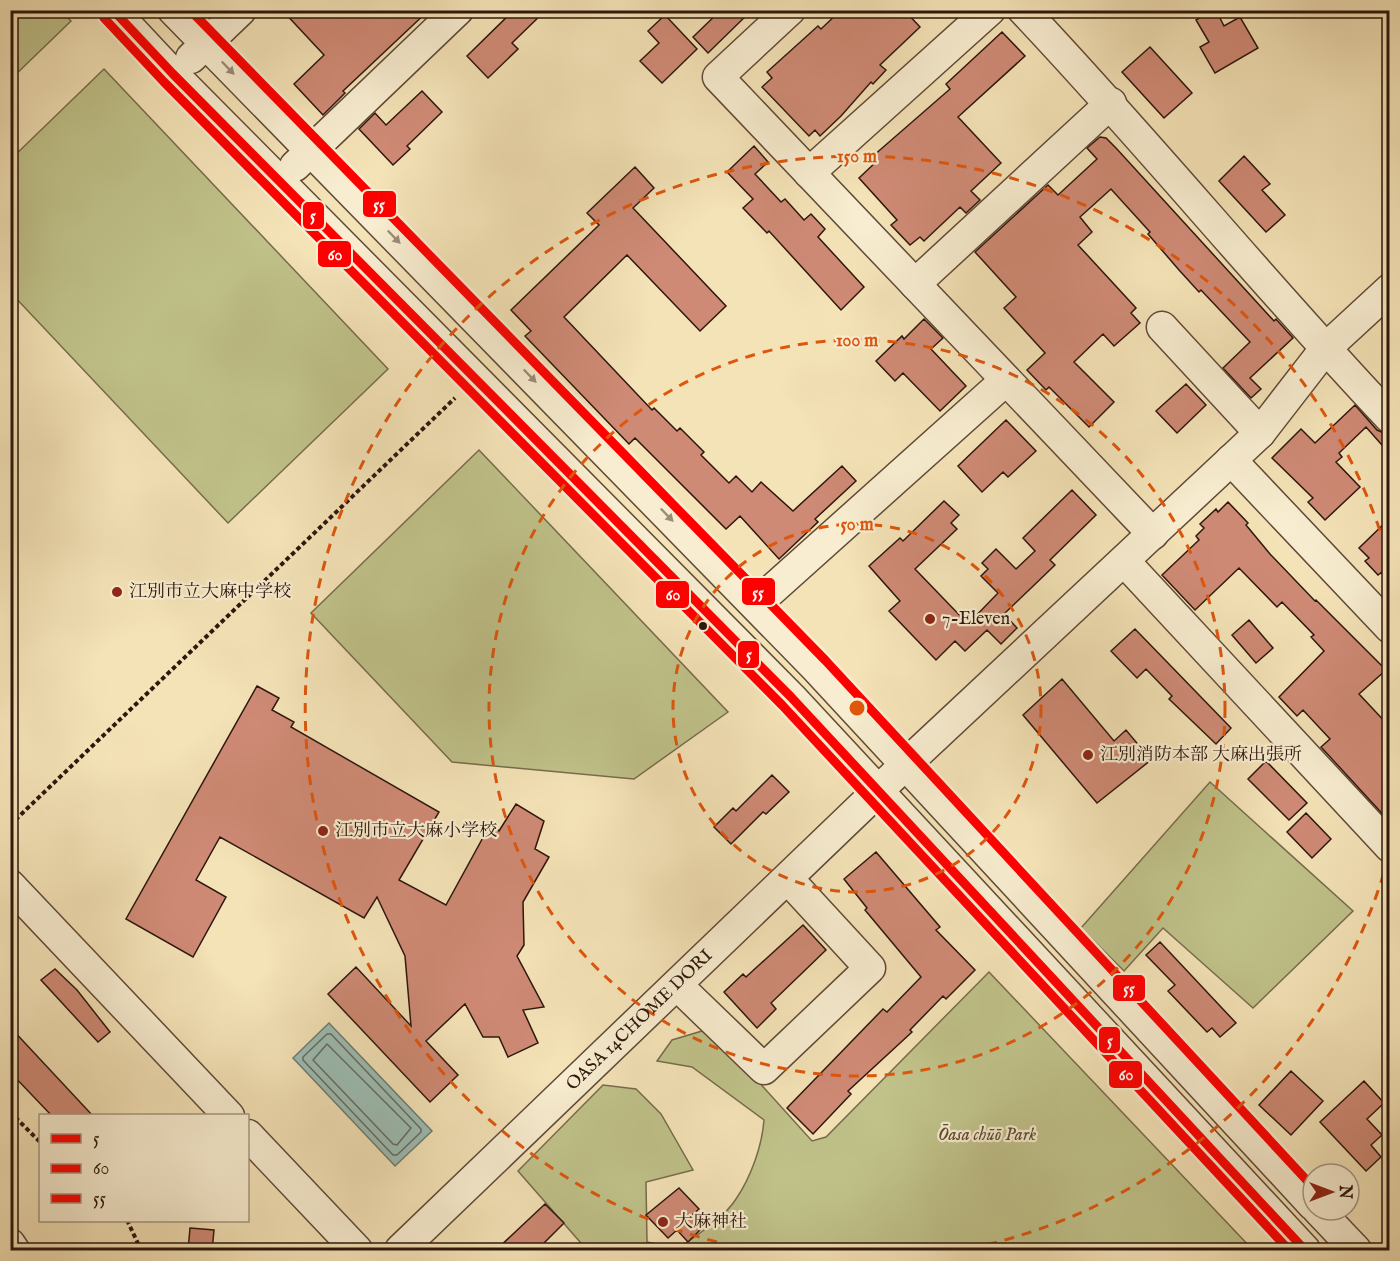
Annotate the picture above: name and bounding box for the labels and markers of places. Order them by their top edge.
place label: 江別市立大麻中学校 [129,581,291,604]
marker: 江別市立大麻中学校 [110,585,124,599]
place label: 7-Eleven [942,608,1011,631]
marker: 7-Eleven [923,612,937,626]
unlabelled marker [697,620,709,632]
centre of rings [847,698,867,718]
place label: 江別消防本部 大麻出張所 [1100,744,1302,767]
marker: 江別消防本部 大麻出張所 [1081,748,1095,762]
place label: 江別市立大麻小学校 [335,820,497,843]
marker: 江別市立大麻小学校 [316,824,330,838]
place label: 大麻神社 [675,1211,747,1234]
marker: 大麻神社 [656,1215,670,1229]

